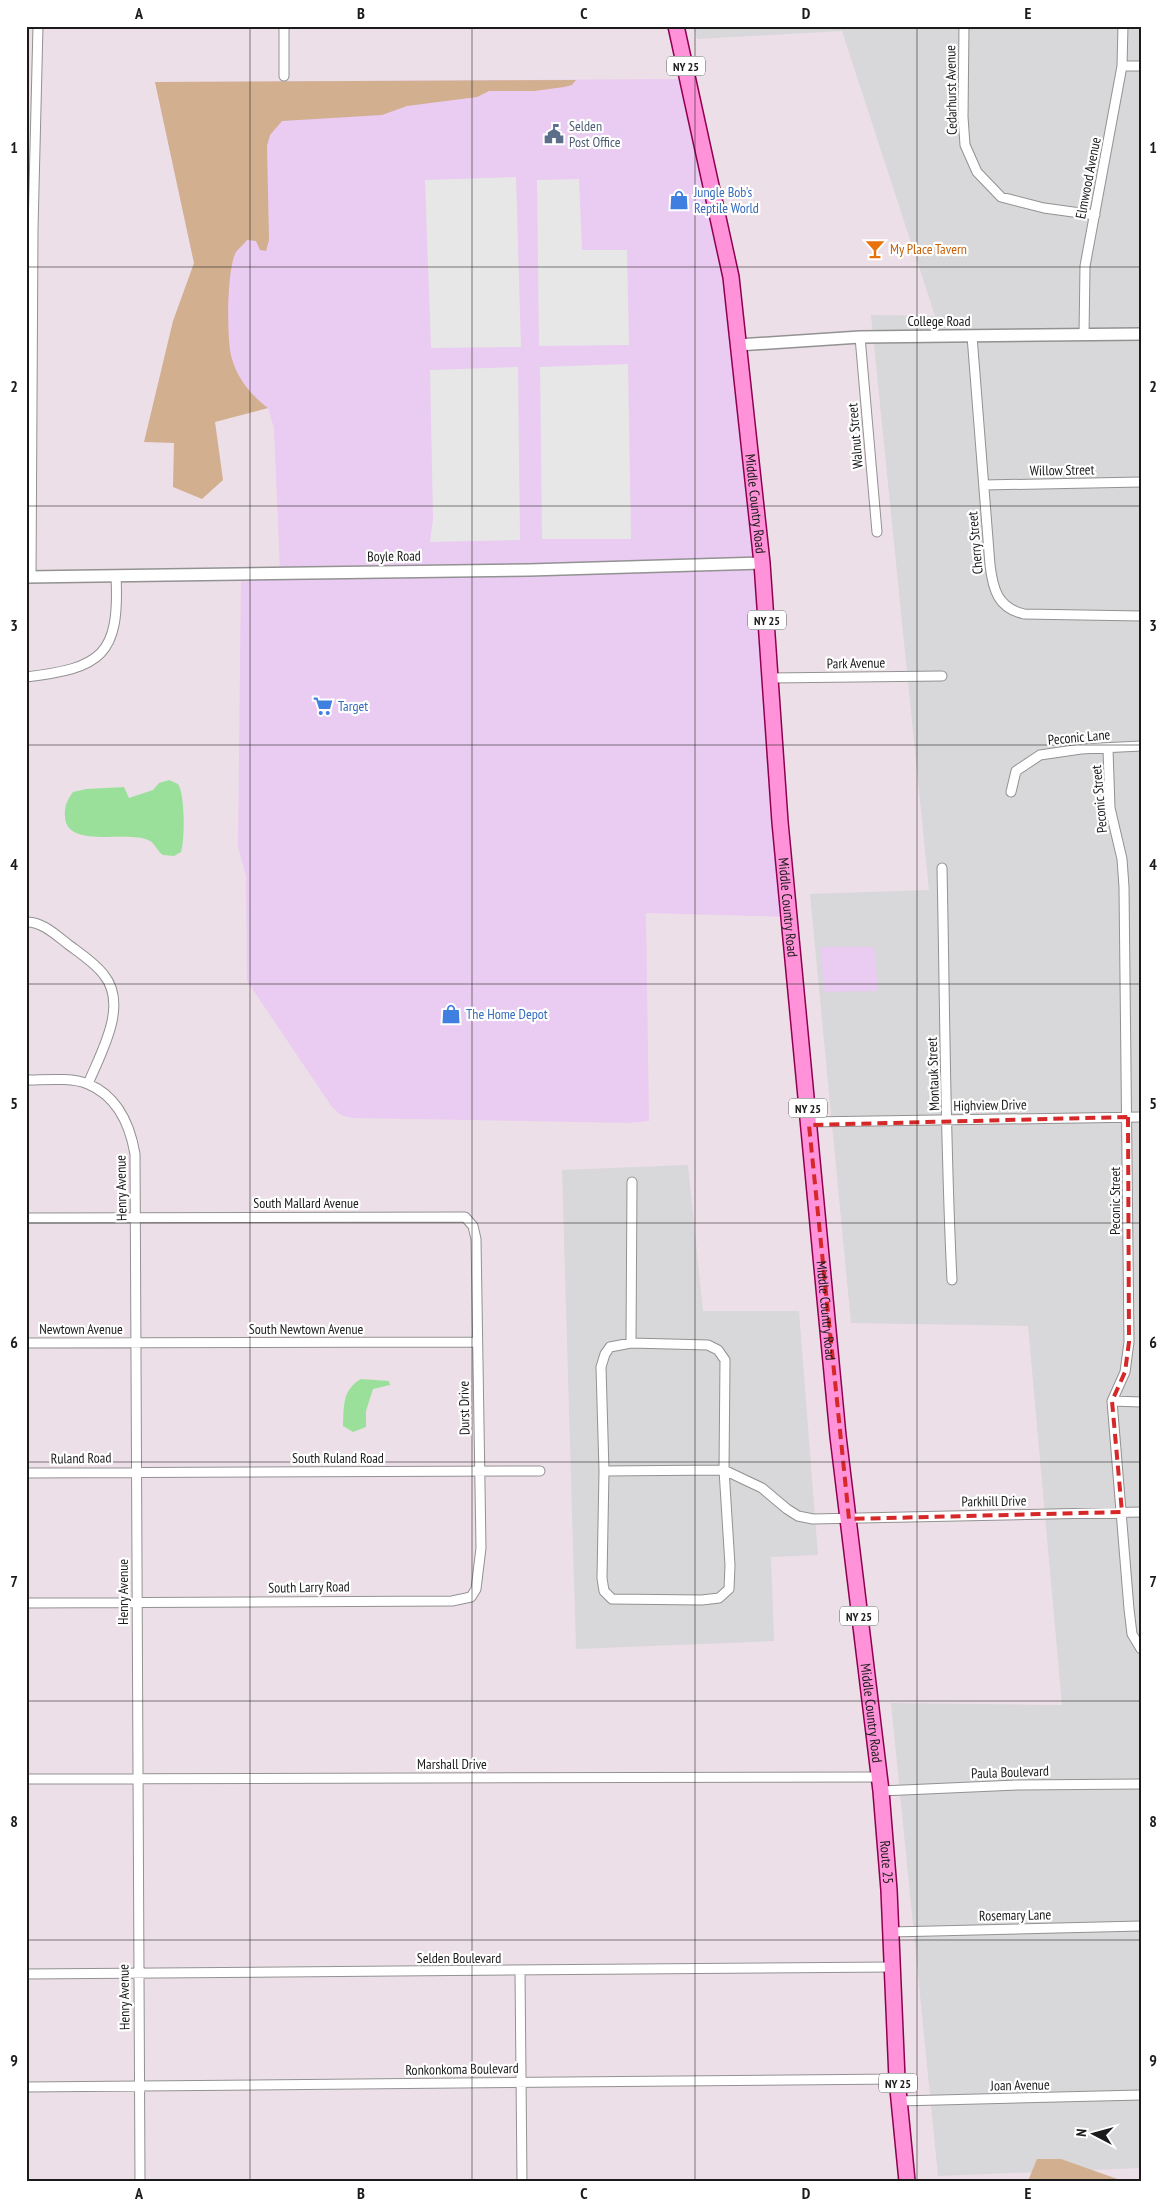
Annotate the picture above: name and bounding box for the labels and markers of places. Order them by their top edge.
place label: Selden Post Office [569,117,621,151]
public building icon: Selden Post Office [543,123,565,145]
place label: Jungle Bob's Reptile World [693,183,759,217]
shop icon: Jungle Bob's Reptile World [668,189,690,211]
bar icon: My Place Tavern [864,238,886,260]
place label: My Place Tavern [890,240,967,258]
supermarket icon: Target [312,695,334,717]
place label: Target [338,697,368,715]
shop icon: The Home Depot [440,1003,462,1025]
place label: The Home Depot [466,1005,548,1023]

